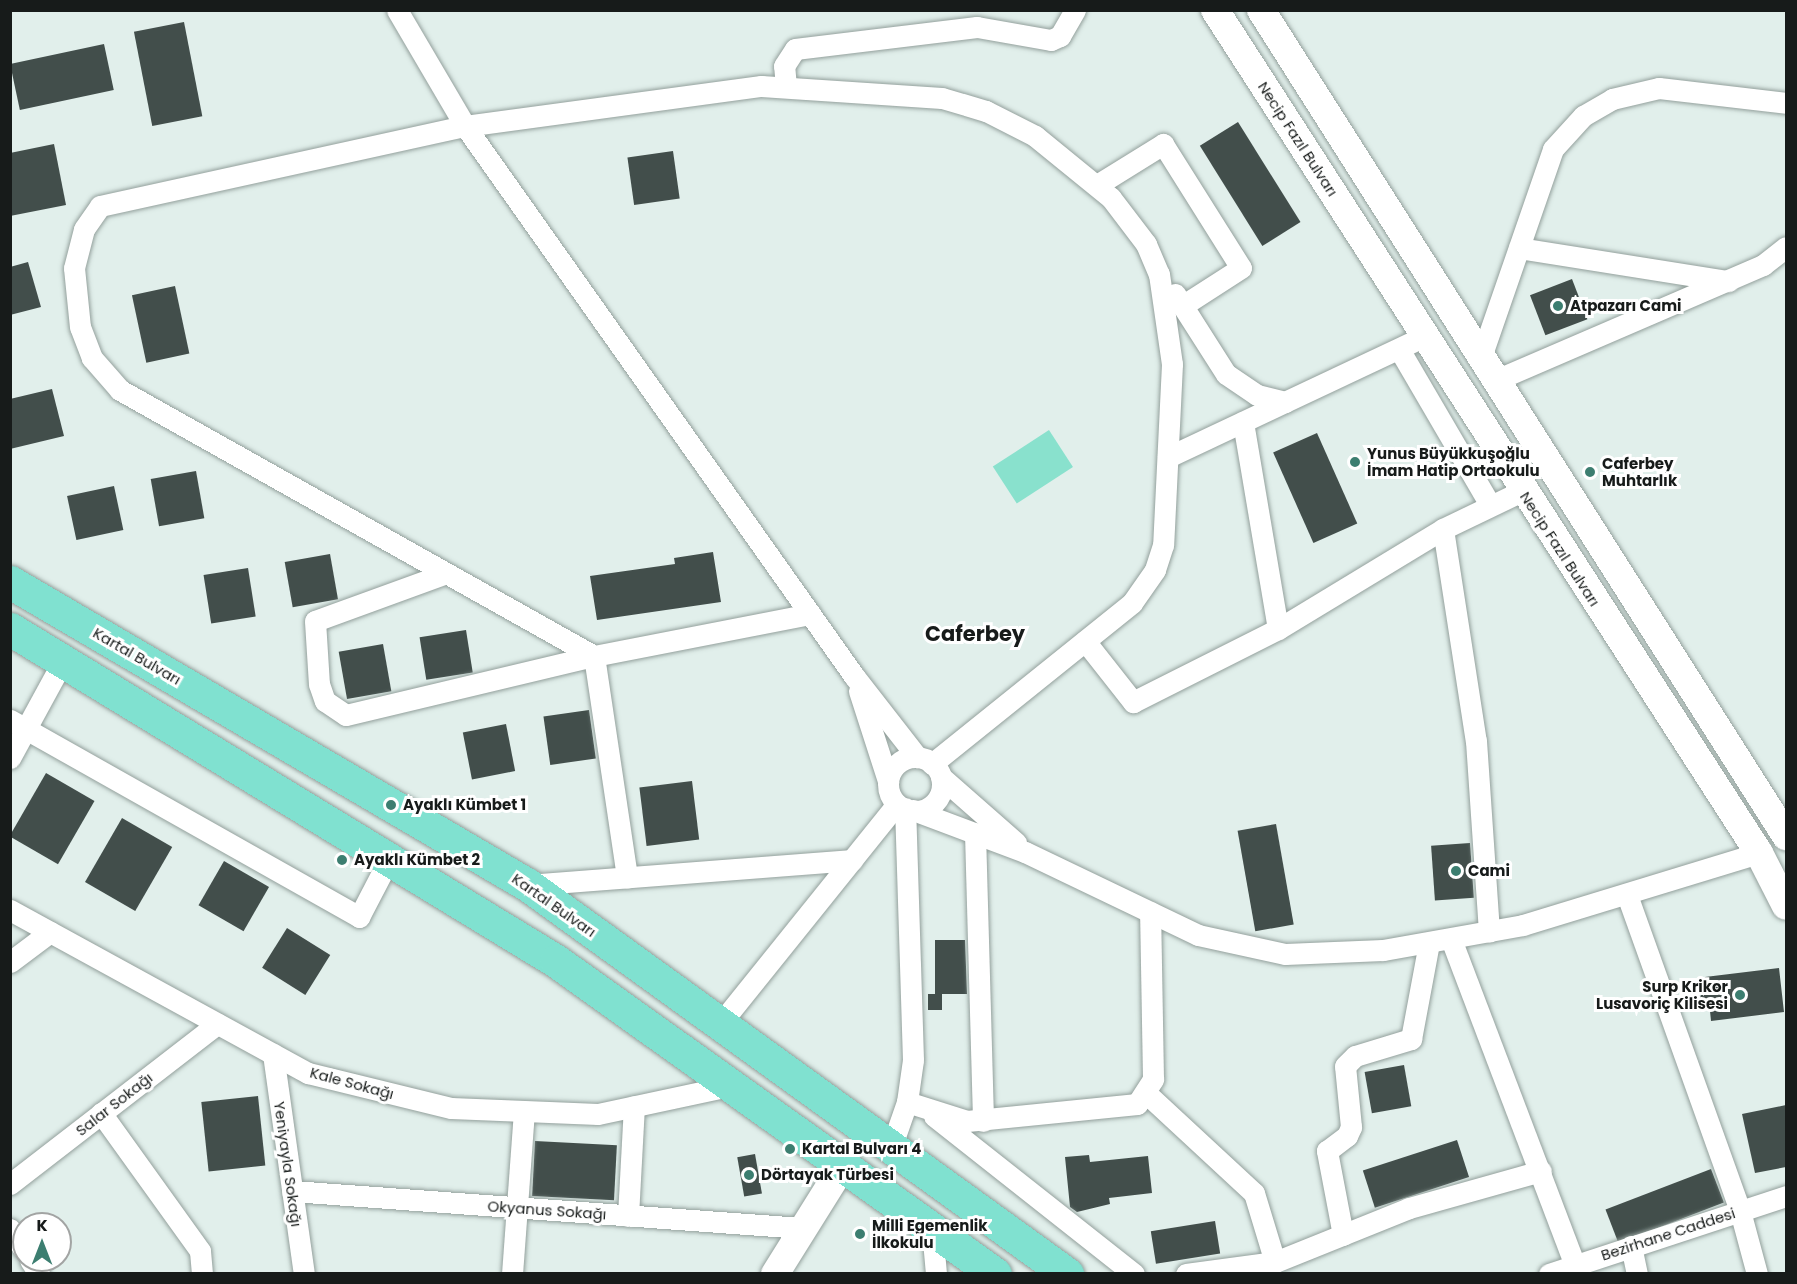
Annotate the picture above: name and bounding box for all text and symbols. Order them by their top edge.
street label: Necip Fazıl Bulvarı [1254,78,1342,200]
place label: Atpazarı Cami [1570,297,1681,315]
marker: Atpazarı Cami [1551,299,1565,313]
place label: Yunus Büyükkuşoğlu İmam Hatip Ortaokulu [1367,444,1540,479]
place label: Caferbey Muhtarlık [1602,454,1677,489]
marker: Yunus Büyükkuşoğlu İmam Hatip Ortaokulu [1348,455,1362,469]
marker: Caferbey Muhtarlık [1583,465,1597,479]
street label: Necip Fazıl Bulvarı [1516,488,1604,610]
district label: Caferbey [925,621,1025,647]
street label: Kartal Bulvarı [90,624,184,688]
place label: Ayaklı Kümbet 1 [403,796,526,814]
marker: Ayaklı Kümbet 1 [384,798,398,812]
place label: Ayaklı Kümbet 2 [354,851,480,869]
marker: Ayaklı Kümbet 2 [335,853,349,867]
place label: Cami [1468,862,1510,880]
marker: Cami [1449,864,1463,878]
street label: Kartal Bulvarı [509,869,599,941]
place label: Surp Krikor Lusavoriç Kilisesi [1596,977,1728,1012]
marker: Surp Krikor Lusavoriç Kilisesi [1733,988,1747,1002]
street label: Kale Sokağı [308,1063,396,1103]
street label: Salar Sokağı [72,1068,156,1140]
street label: Yeniyayla Sokağı [270,1100,306,1228]
place label: Kartal Bulvarı 4 [802,1140,922,1158]
marker: Kartal Bulvarı 4 [783,1142,797,1156]
place label: Dörtayak Türbesi [761,1166,894,1184]
marker: Dörtayak Türbesi [742,1168,756,1182]
street label: Okyanus Sokağı [487,1197,607,1223]
street label: Bezirhane Caddesi [1599,1204,1737,1264]
north arrow [12,1212,72,1272]
text: K [36,1214,48,1237]
place label: Milli Egemenlik İlkokulu [872,1216,988,1251]
marker: Milli Egemenlik İlkokulu [853,1227,867,1241]

